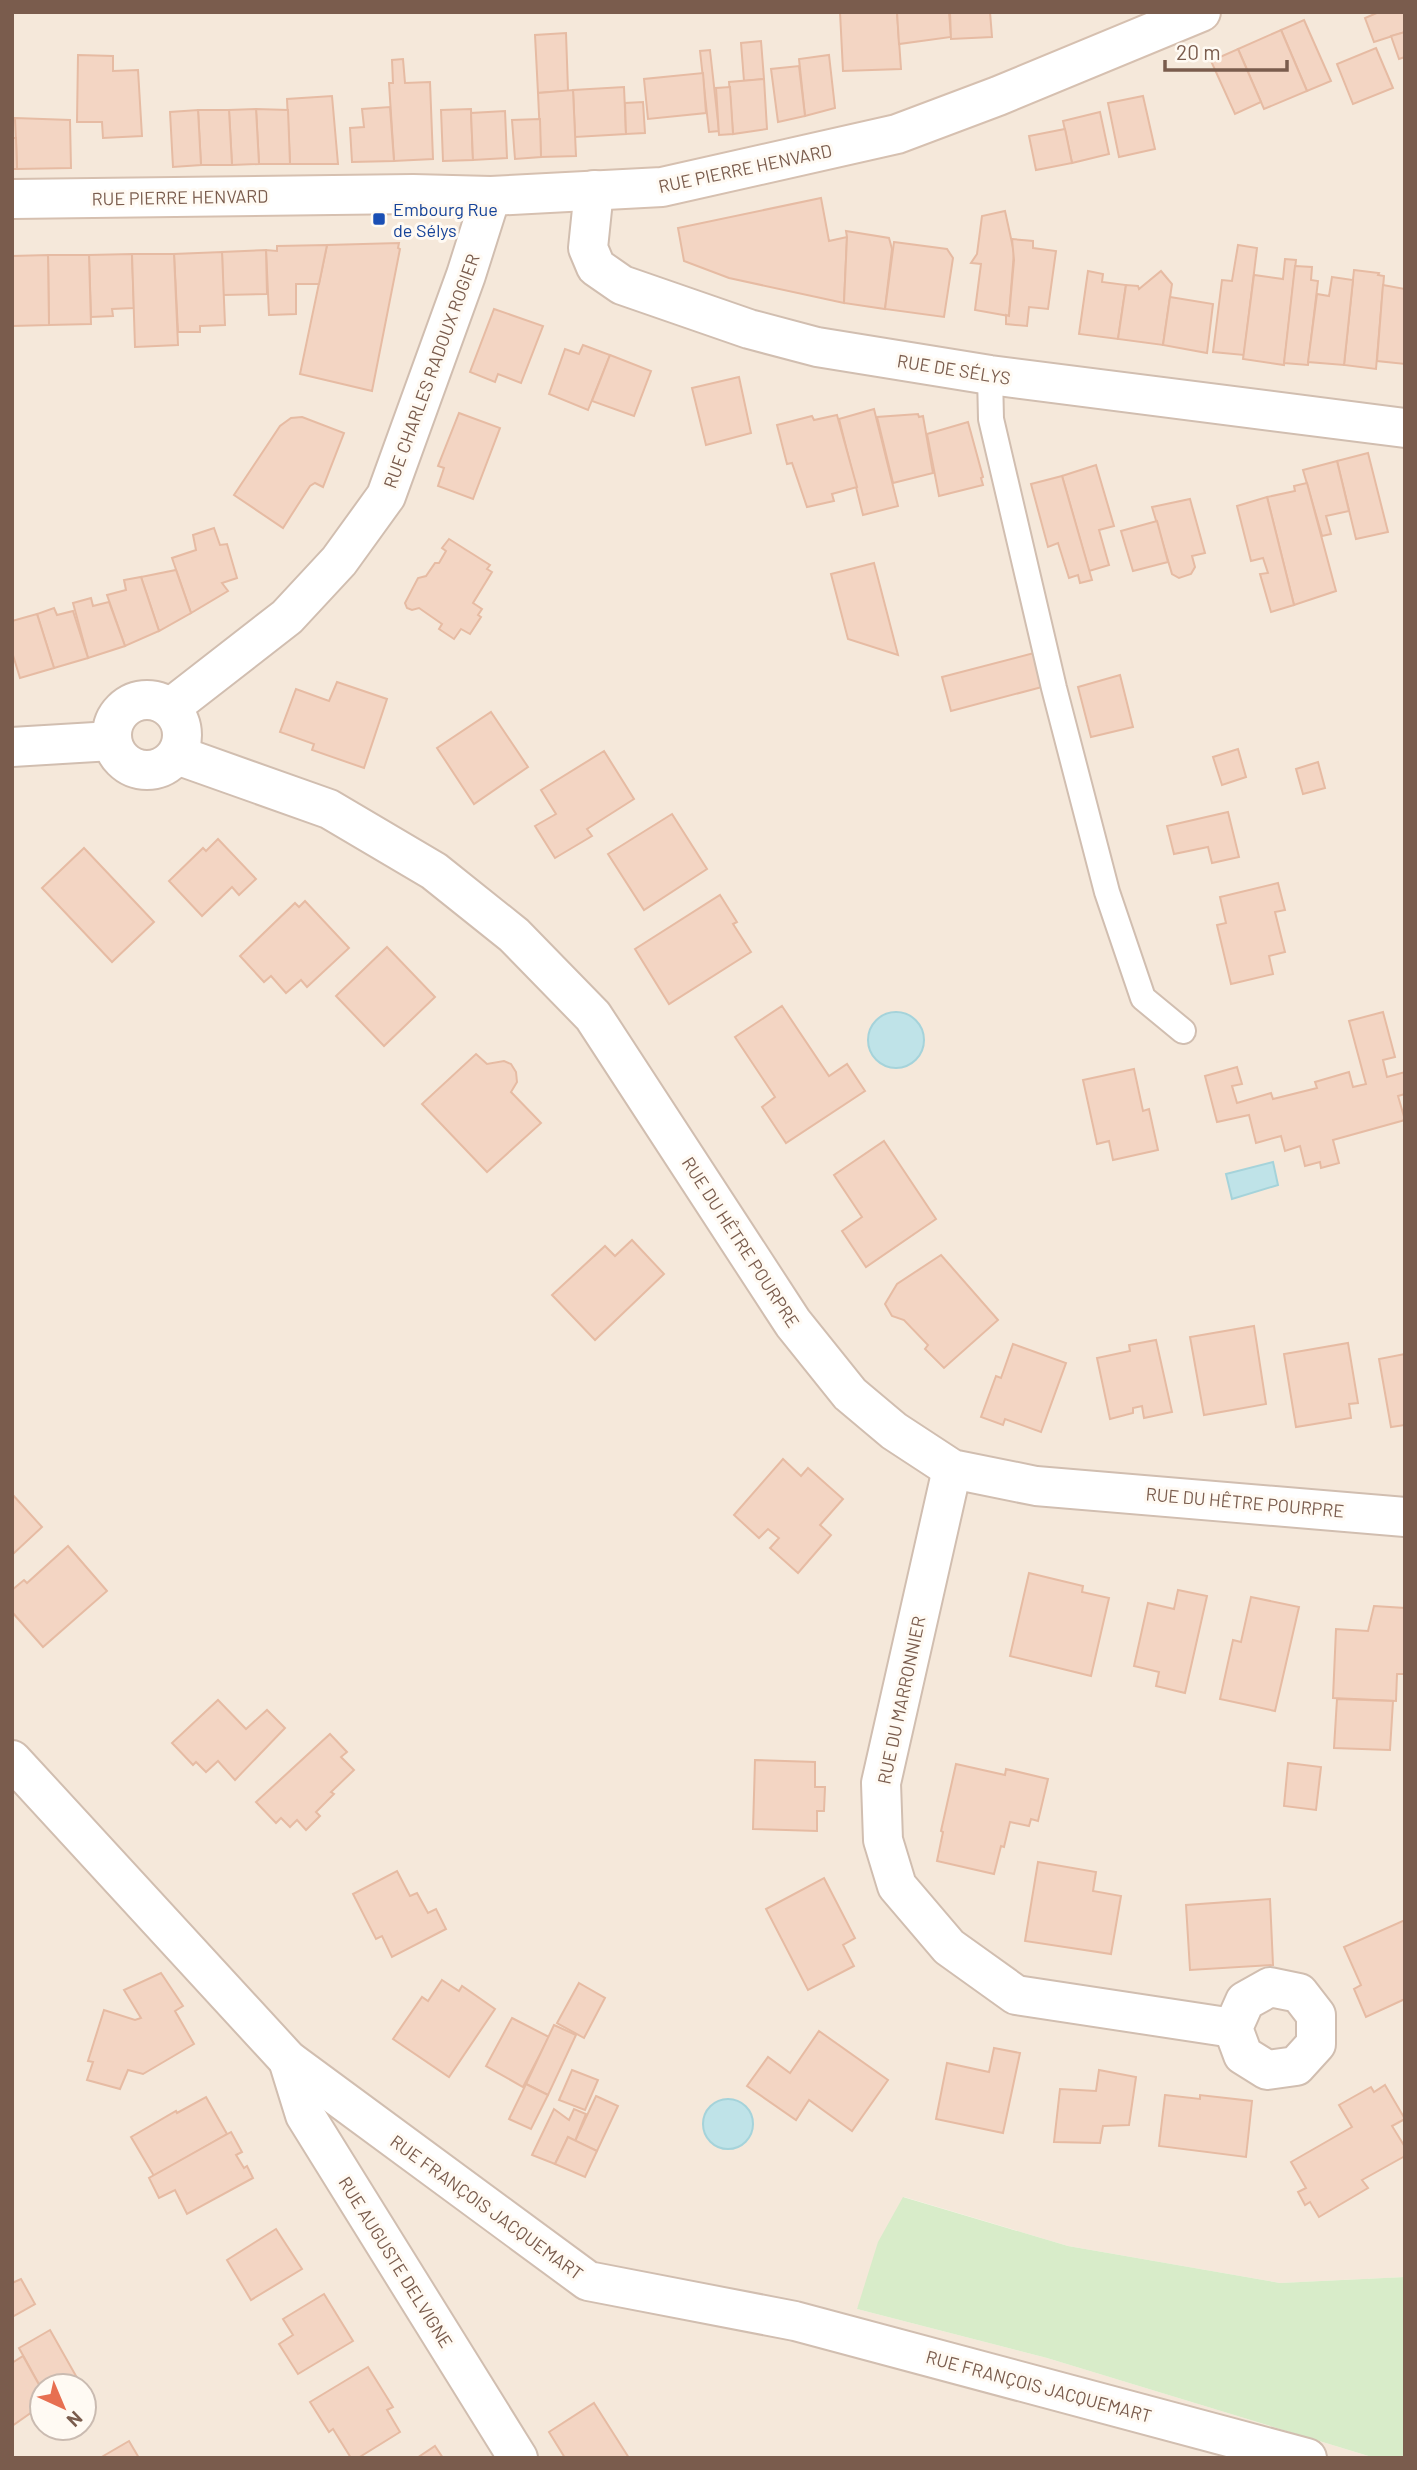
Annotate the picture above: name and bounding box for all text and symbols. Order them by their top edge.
scale bar [1165,28,1288,72]
text: 20 m [1176,39,1221,64]
street label: RUE PIERRE HENVARD [656,139,834,197]
street label: RUE PIERRE HENVARD [91,184,269,210]
place label: Embourg Rue de Sélys [393,198,498,241]
marker: Embourg Rue de Sélys [371,211,387,227]
street label: RUE CHARLES RADOUX ROGIER [378,251,484,491]
street label: RUE DE SÉLYS [896,349,1012,389]
street label: RUE DU HÊTRE POURPRE [678,1153,804,1331]
street label: RUE DU HÊTRE POURPRE [1145,1482,1345,1522]
street label: RUE DU MARRONNIER [872,1614,930,1786]
street label: RUE FRANÇOIS JACQUEMART [386,2130,588,2284]
street label: RUE AUGUSTE DELVIGNE [334,2172,458,2352]
street label: RUE FRANÇOIS JACQUEMART [924,2345,1154,2427]
north arrow [28,2372,98,2442]
text: N [63,2407,88,2432]

